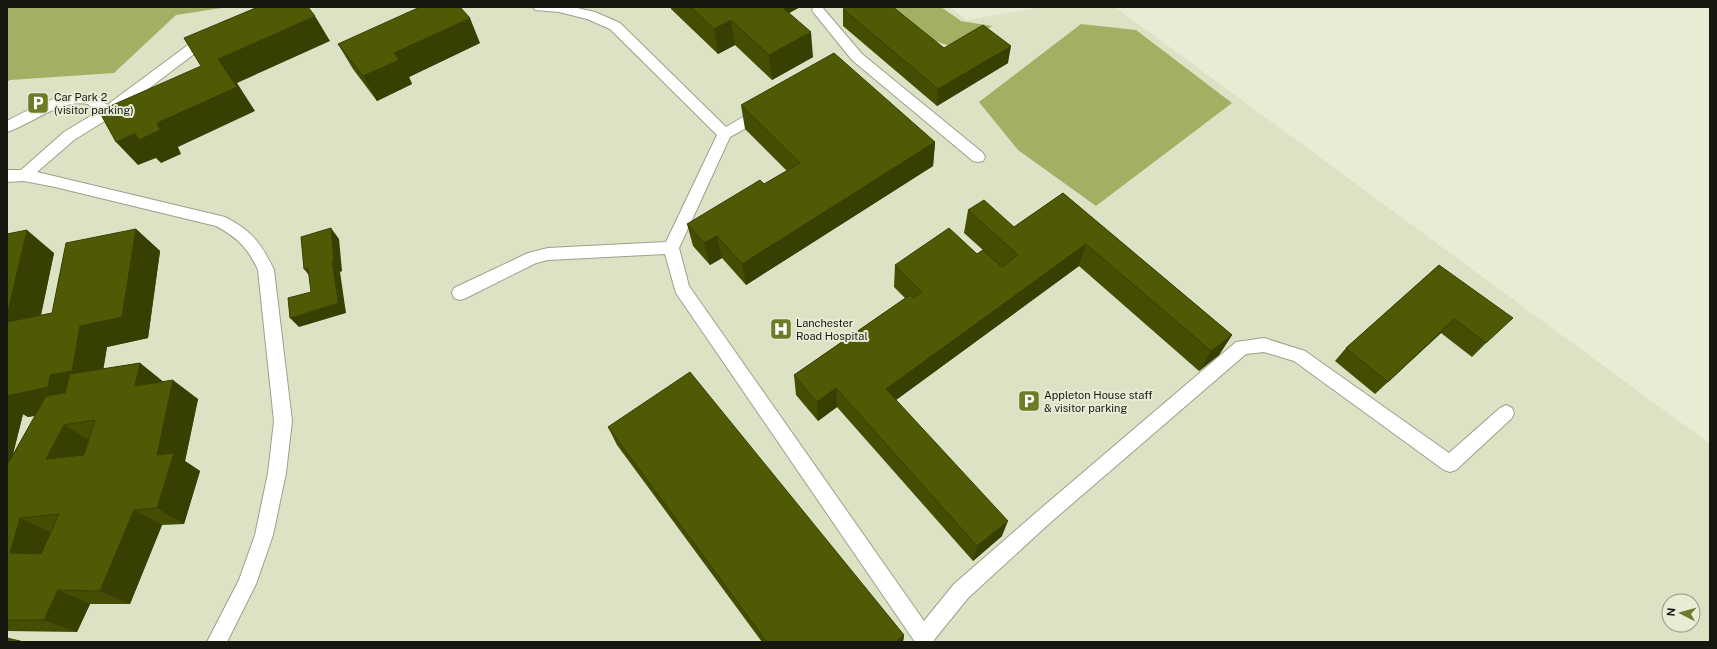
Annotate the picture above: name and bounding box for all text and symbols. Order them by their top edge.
parking icon: Car Park 2 (visitor parking) [25,90,51,116]
place label: Car Park 2 (visitor parking) [54,91,134,116]
hospital icon: Lanchester Road Hospital [768,316,794,342]
place label: Lanchester Road Hospital [796,317,868,342]
parking icon: Appleton House staff & visitor parking [1016,388,1042,414]
place label: Appleton House staff & visitor parking [1044,389,1153,414]
north arrow [1661,593,1701,633]
text: N [1665,607,1677,617]

